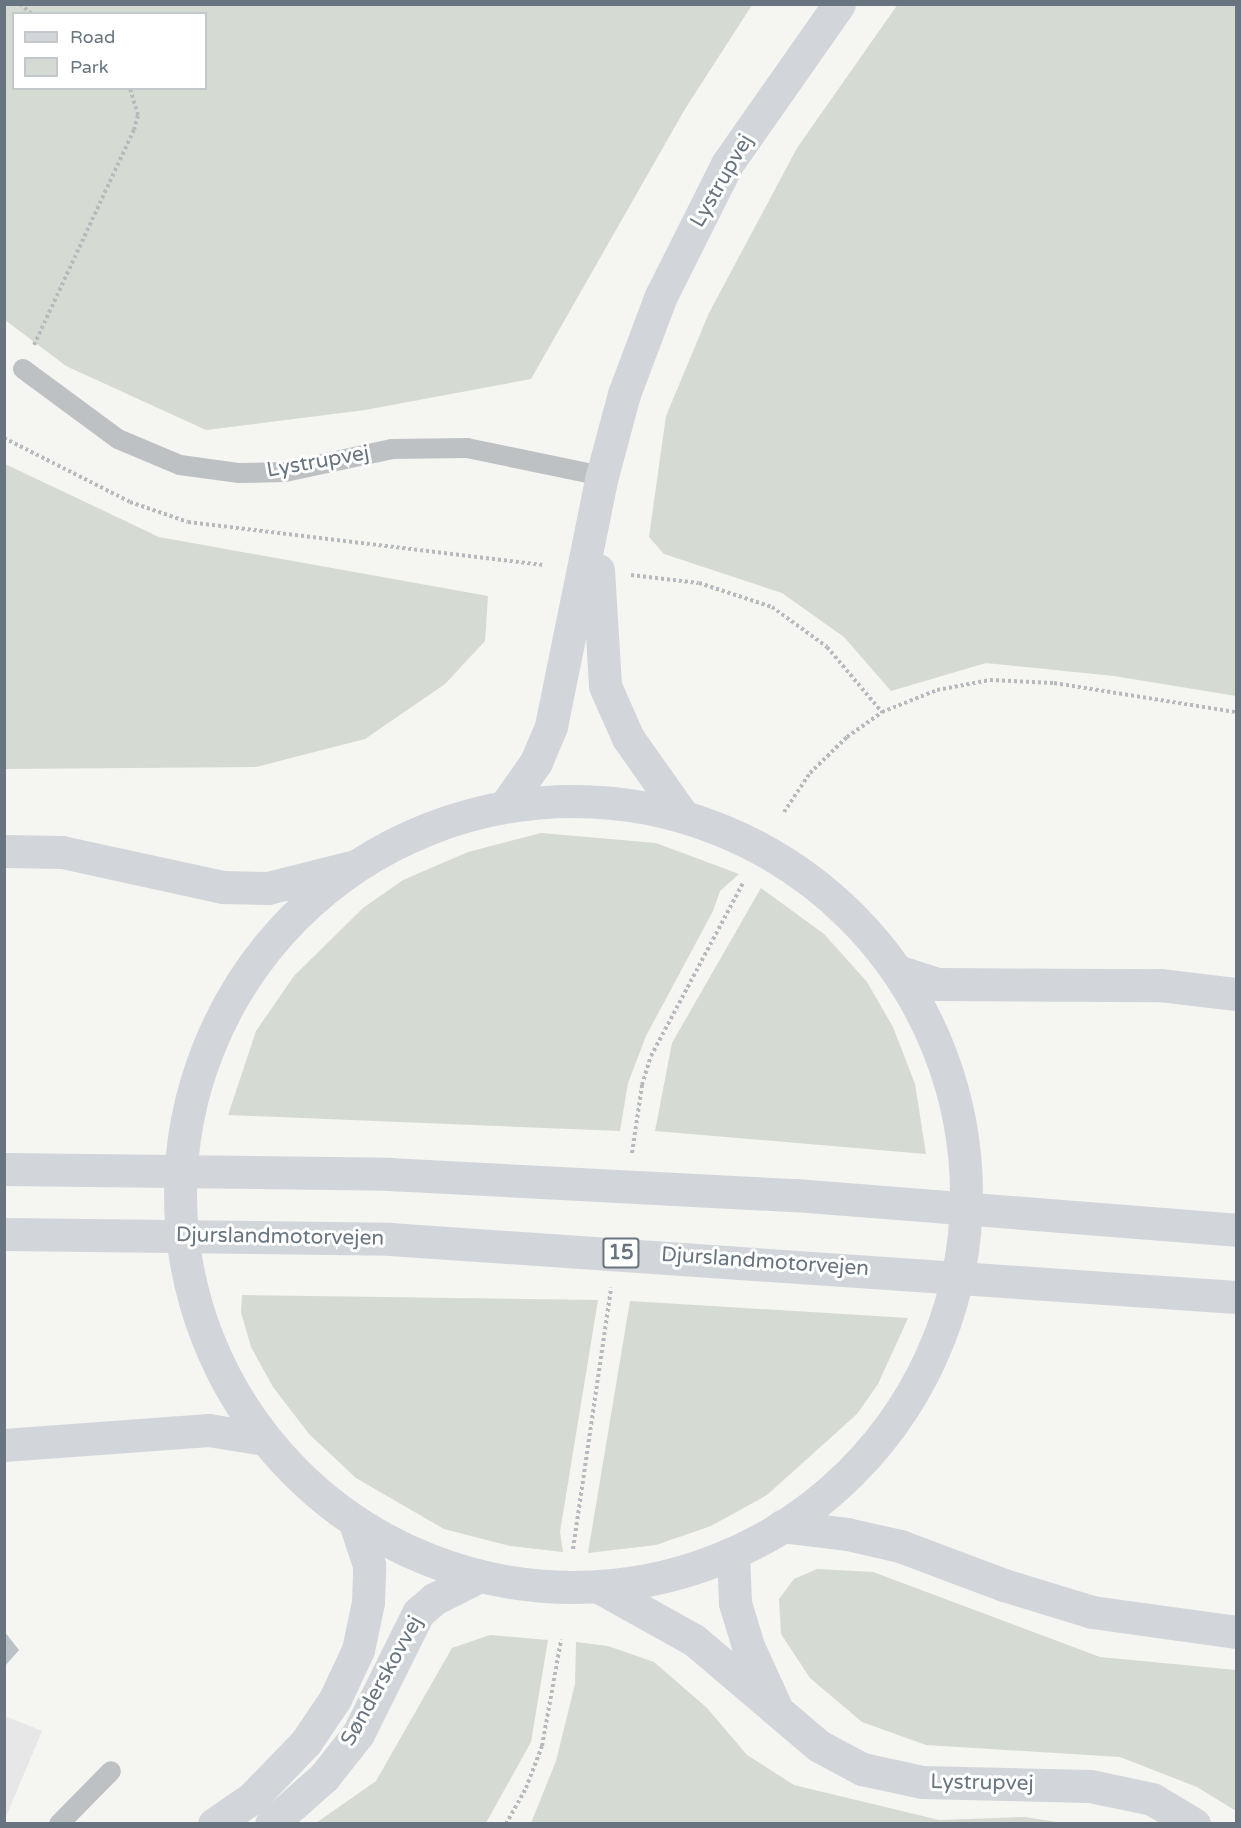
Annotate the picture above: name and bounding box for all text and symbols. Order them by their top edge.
legend [12,12,207,90]
text: Road [70,26,115,48]
text: Park [70,56,108,78]
street label: Lystrupvej [685,130,759,232]
street label: Lystrupvej [265,441,371,483]
street label: Djurslandmotorvejen [176,1223,384,1251]
road number: 15 [602,1236,640,1270]
street label: Djurslandmotorvejen [660,1242,870,1282]
street label: Sønderskovvej [336,1611,428,1751]
street label: Lystrupvej [930,1769,1034,1797]

